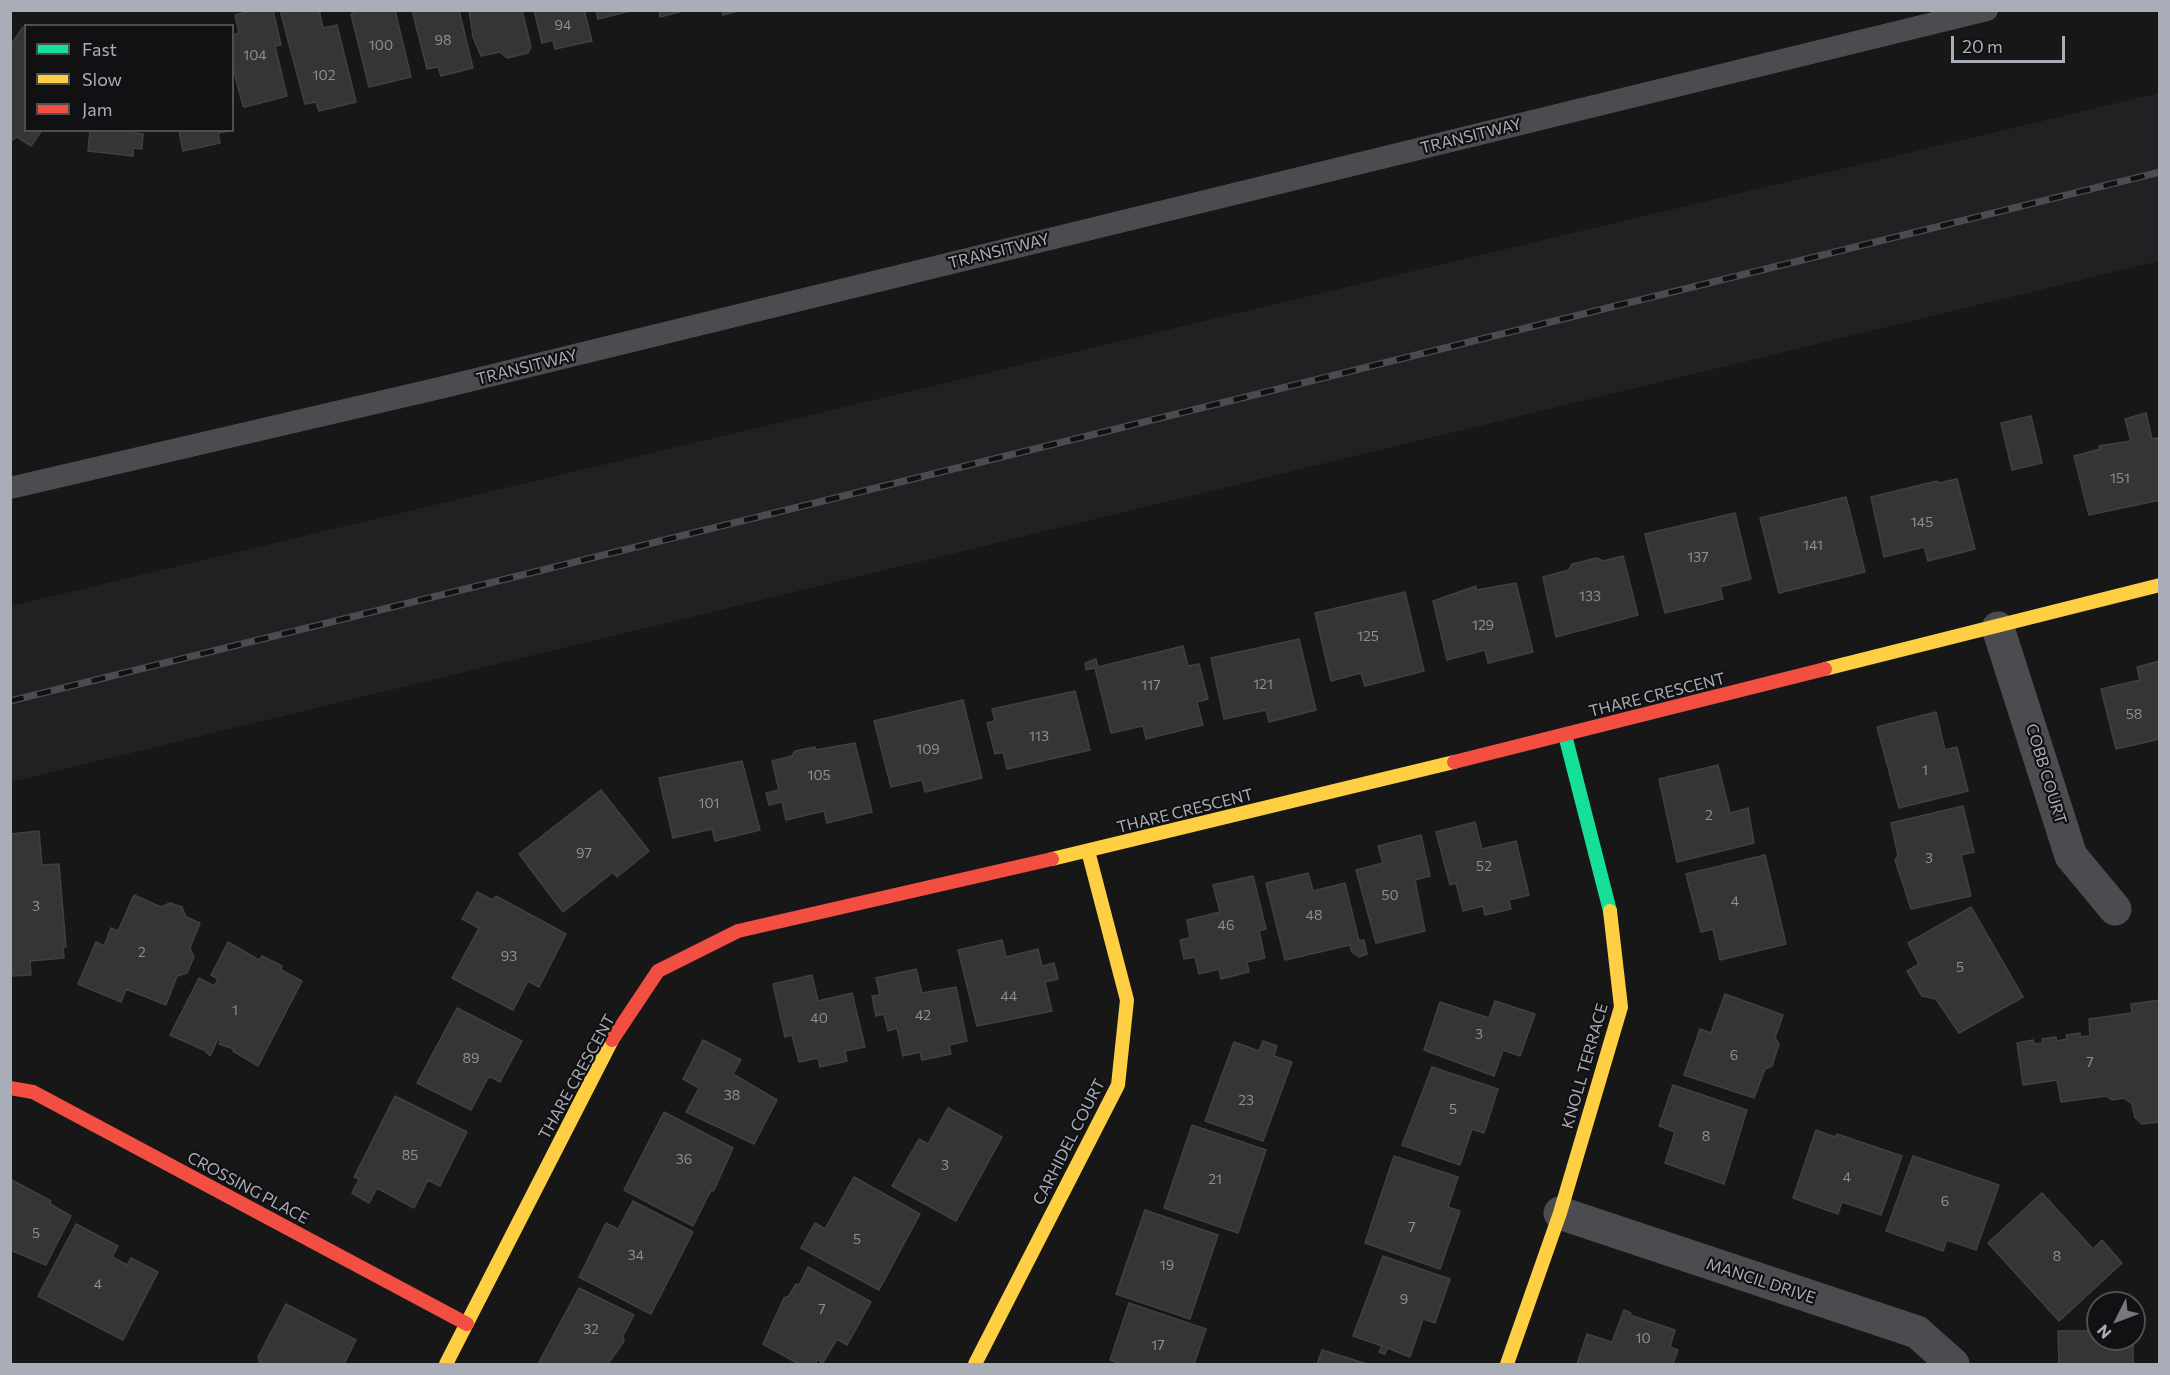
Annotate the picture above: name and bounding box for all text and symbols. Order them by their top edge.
house number: 94 [555,17,571,33]
legend [24,24,234,132]
scale bar [1954,24,2068,62]
house number: 98 [435,32,451,48]
text: 20 m [1962,35,2003,57]
house number: 100 [369,37,393,53]
text: Fast [82,38,117,60]
house number: 104 [243,47,267,63]
house number: 102 [313,67,335,83]
text: Slow [82,68,122,90]
text: Jam [82,98,112,120]
street label: TRANSITWAY [1419,114,1523,158]
street label: TRANSITWAY [947,229,1051,273]
street label: TRANSITWAY [475,345,579,389]
house number: 151 [2110,470,2130,486]
house number: 145 [1911,514,1933,530]
house number: 141 [1803,537,1823,553]
house number: 137 [1687,549,1709,565]
house number: 133 [1579,588,1601,604]
house number: 129 [1472,617,1494,633]
house number: 125 [1357,628,1379,644]
street label: THARE CRESCENT [1587,669,1727,721]
house number: 121 [1253,676,1273,692]
house number: 117 [1141,677,1161,693]
house number: 58 [2126,706,2142,722]
street label: COBB COURT [2022,721,2070,827]
house number: 113 [1029,728,1049,744]
house number: 109 [916,741,940,757]
house number: 1 [1922,762,1928,778]
house number: 105 [807,767,831,783]
street label: THARE CRESCENT [1115,785,1255,837]
house number: 101 [698,795,720,811]
house number: 2 [1705,807,1713,823]
house number: 97 [576,845,592,861]
house number: 3 [1925,850,1933,866]
house number: 52 [1476,858,1492,874]
house number: 50 [1381,887,1399,903]
house number: 4 [1731,893,1739,909]
house number: 3 [32,898,40,914]
house number: 48 [1306,907,1322,923]
house number: 46 [1218,917,1234,933]
house number: 2 [138,944,146,960]
house number: 93 [501,948,517,964]
house number: 5 [1956,959,1964,975]
house number: 44 [1001,988,1017,1004]
street label: KNOLL TERRACE [1558,1001,1612,1131]
house number: 1 [232,1002,238,1018]
house number: 42 [915,1007,931,1023]
house number: 40 [810,1010,828,1026]
street label: THARE CRESCENT [535,1011,619,1143]
house number: 3 [1475,1026,1483,1042]
house number: 6 [1730,1047,1738,1063]
house number: 89 [463,1050,479,1066]
house number: 7 [2086,1054,2094,1070]
street label: CARHIDEL COURT [1029,1076,1109,1208]
house number: 38 [724,1087,740,1103]
house number: 23 [1238,1092,1254,1108]
house number: 5 [1449,1101,1457,1117]
house number: 8 [1702,1128,1710,1144]
house number: 85 [402,1147,418,1163]
street label: CROSSING PLACE [184,1148,312,1228]
house number: 36 [676,1151,692,1167]
house number: 3 [941,1157,949,1173]
house number: 4 [1843,1169,1851,1185]
house number: 21 [1208,1171,1222,1187]
house number: 6 [1941,1193,1949,1209]
house number: 7 [1408,1219,1416,1235]
house number: 5 [32,1225,40,1241]
house number: 5 [853,1231,861,1247]
house number: 34 [628,1247,644,1263]
house number: 8 [2053,1248,2061,1264]
street label: MANCIL DRIVE [1704,1254,1818,1308]
house number: 19 [1160,1257,1174,1273]
house number: 4 [94,1276,102,1292]
house number: 9 [1400,1291,1408,1307]
north arrow [2086,1291,2146,1351]
house number: 7 [818,1301,826,1317]
house number: 32 [583,1321,599,1337]
text: N [2093,1321,2115,1343]
house number: 10 [1635,1330,1651,1346]
house number: 17 [1151,1337,1165,1353]

